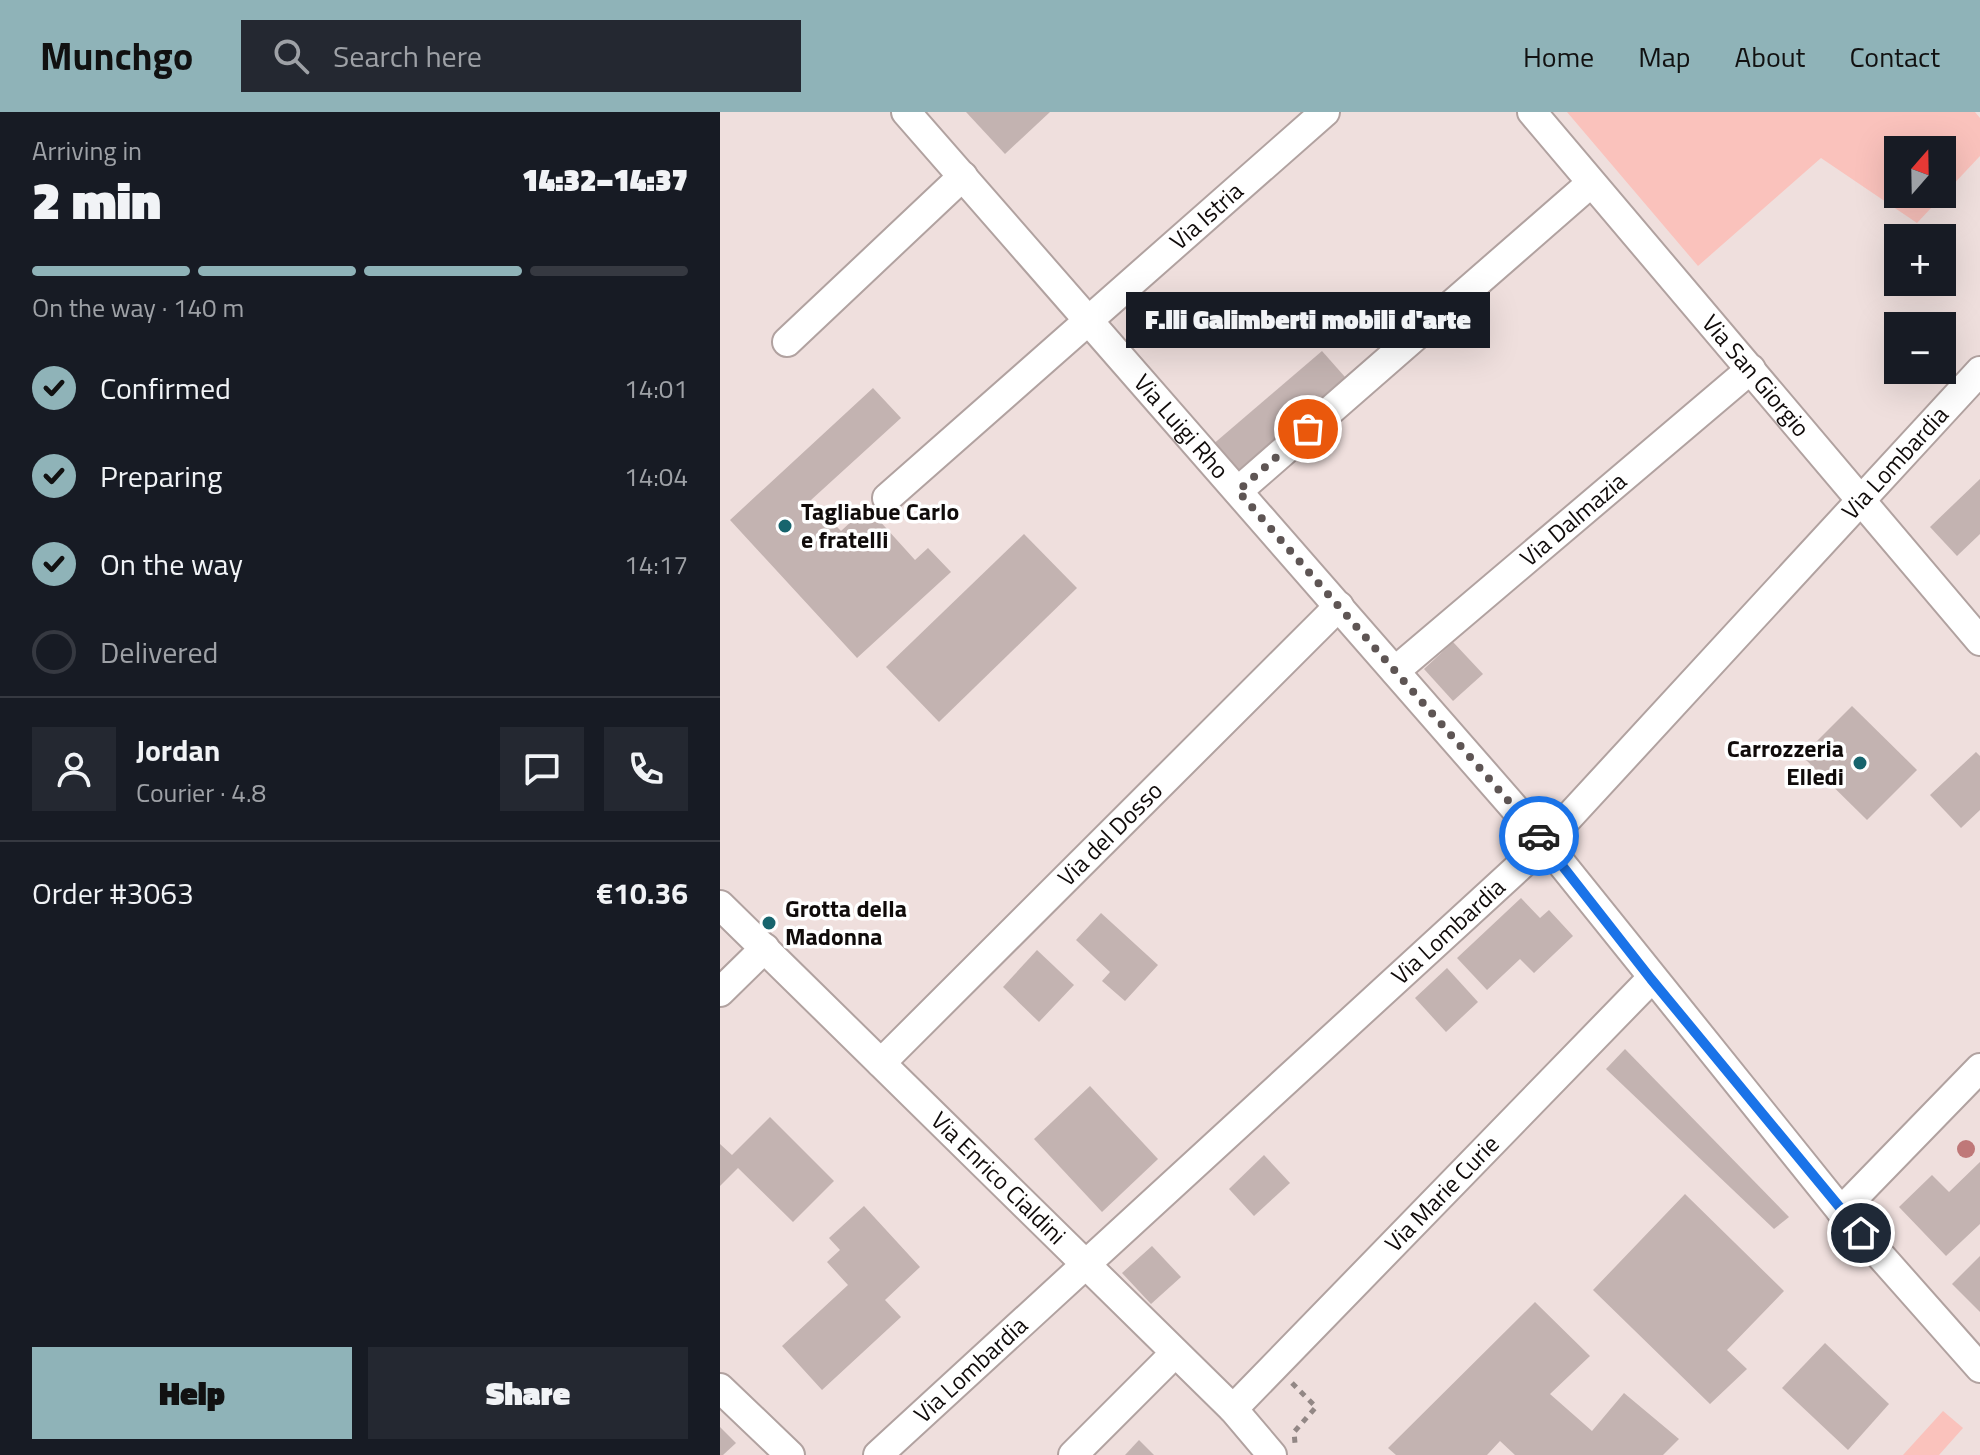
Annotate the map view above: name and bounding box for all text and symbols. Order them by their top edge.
search box [241,20,801,92]
text: Munchgo [40,27,193,85]
text: Search here [333,33,482,79]
icon: search [269,34,313,78]
text: Home [1523,35,1594,78]
text: Map [1638,35,1691,78]
text: About [1735,35,1805,78]
text: Contact [1849,35,1940,78]
text: Arriving in [32,131,142,170]
north arrow [1884,136,1956,208]
map controls [1884,136,1956,384]
text: 14:32–14:37 [522,157,688,203]
text: 2 min [32,160,161,239]
street label: Via Istria [1161,173,1251,258]
button: + [1884,224,1956,296]
text: On the way · 140 m [32,288,244,327]
callout: F.lli Galimberti mobili d'arte [1126,293,1490,349]
text: F.lli Galimberti mobili d'arte [1145,300,1471,339]
street label: Via San Giorgio [1694,306,1819,445]
button: − [1884,312,1956,384]
text: Confirmed [100,365,231,411]
icon: check [32,366,76,410]
street label: Via Luigi Rho [1126,366,1238,487]
text: 14:01 [624,369,688,408]
pin [1274,395,1342,463]
street label: Via Lombardia [1833,397,1956,527]
icon: bag [1286,407,1330,451]
text: Preparing [100,453,222,499]
icon: check [32,454,76,498]
text: 14:04 [624,457,688,496]
street label: Via Dalmazia [1512,463,1634,575]
place label: Tagliabue Carlo e fratelli [801,493,959,557]
marker: Tagliabue Carlo e fratelli [776,517,794,535]
text: On the way [100,541,243,587]
icon: check [32,542,76,586]
text: 14:17 [624,545,688,584]
text: Delivered [100,629,218,675]
button: person [32,727,116,811]
text: Jordan [136,727,220,773]
button: chat [500,727,584,811]
button: phone [604,727,688,811]
place label: Carrozzeria Elledi [1727,730,1844,794]
marker: Carrozzeria Elledi [1851,754,1869,772]
text: Courier · 4.8 [136,773,266,812]
street label: Via del Dosso [1049,773,1170,894]
courier [1499,796,1579,876]
icon: car [1517,814,1561,858]
street label: Via Lombardia [1383,869,1513,993]
text: Order #3063 [32,870,194,916]
text: €10.36 [596,870,688,916]
place label: Grotta della Madonna [785,890,907,954]
marker: Grotta della Madonna [760,914,778,932]
street label: Via Enrico Cialdini [923,1103,1075,1252]
street label: Via Marie Curie [1376,1127,1507,1260]
pin [1827,1199,1895,1267]
icon: home [1839,1211,1883,1255]
street label: Via Lombardia [905,1307,1035,1431]
button: Help [32,1347,352,1439]
button: Share [368,1347,688,1439]

